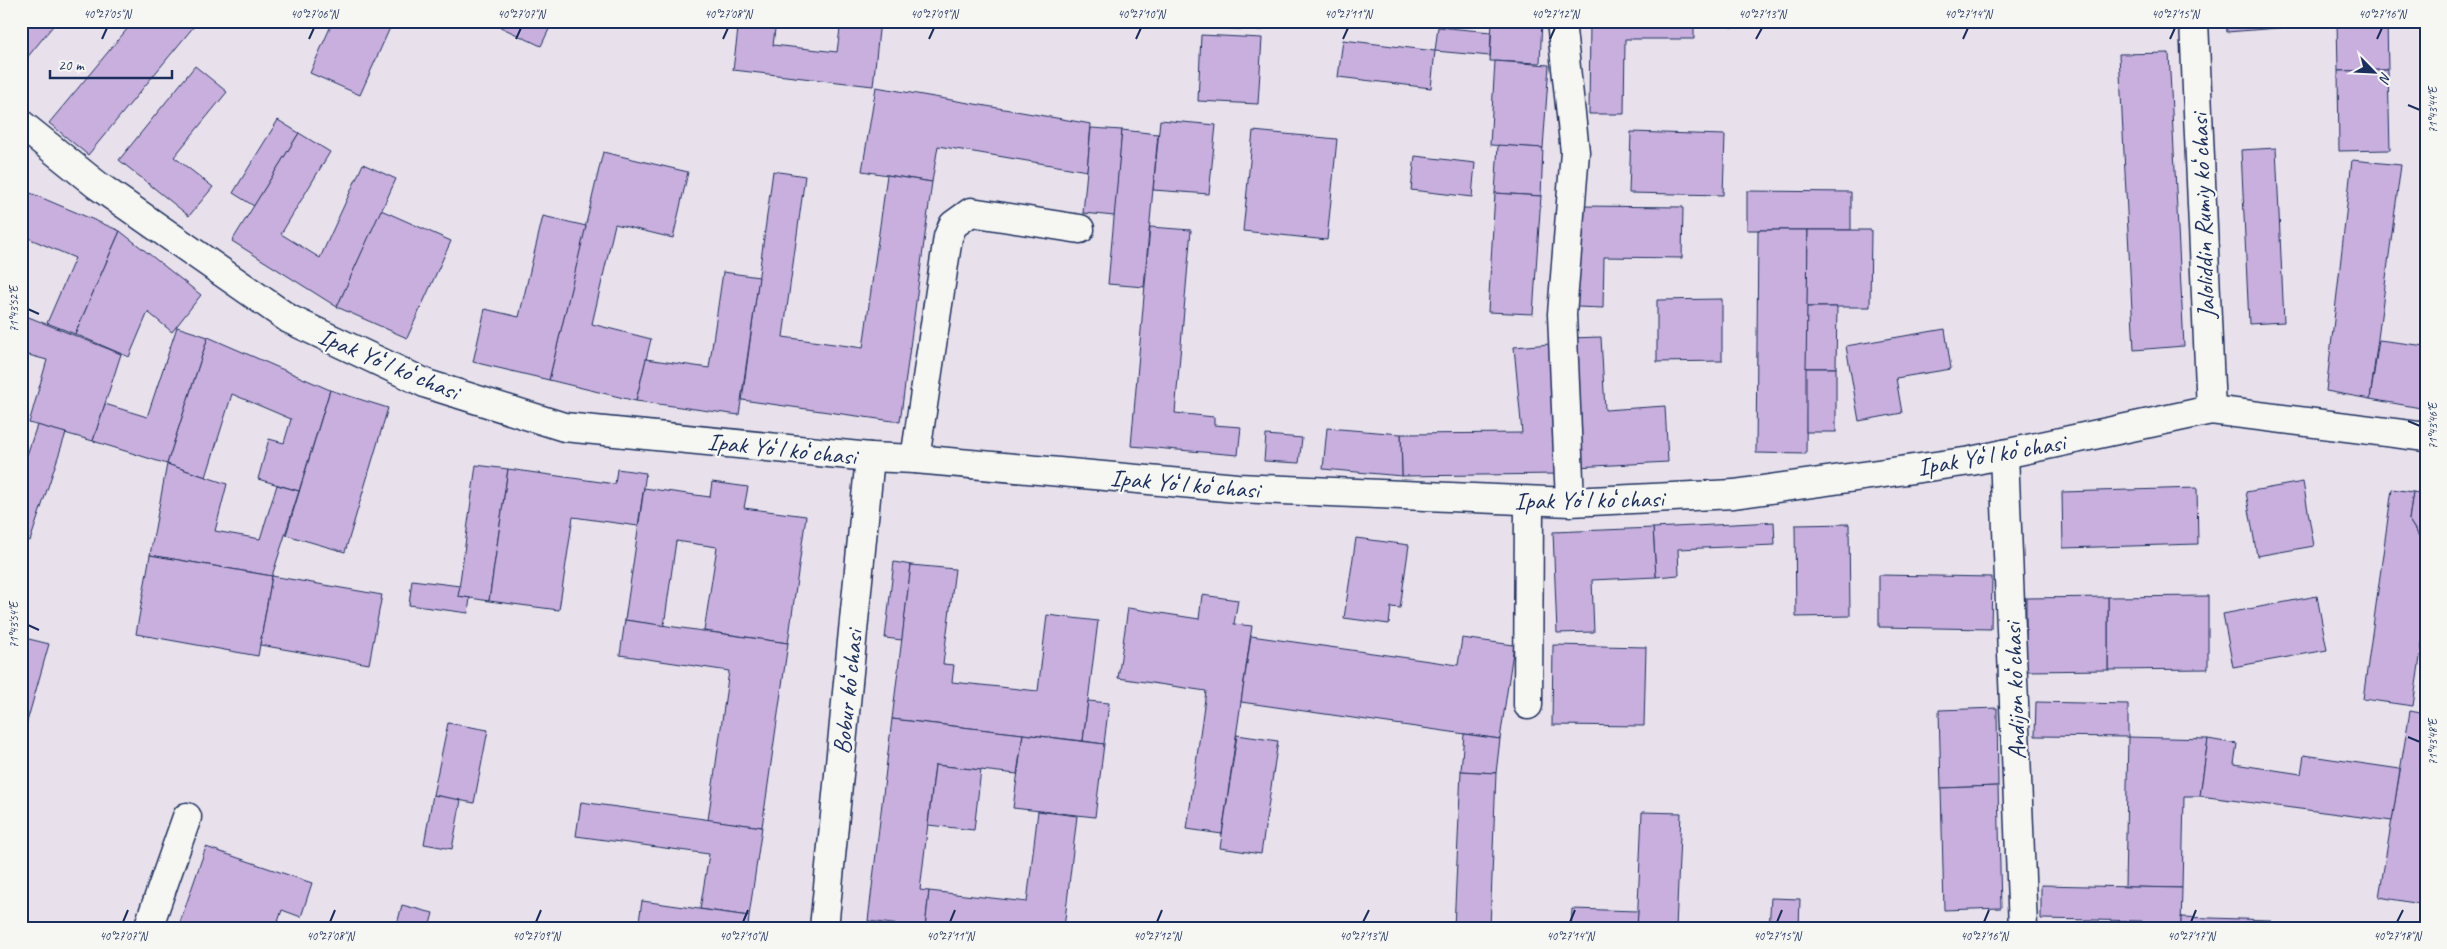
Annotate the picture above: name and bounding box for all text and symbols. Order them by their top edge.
text: 40°27'05"N [83,6,132,22]
text: 40°27'06"N [290,6,339,22]
text: 40°27'07"N [497,6,546,22]
text: 40°27'08"N [704,6,753,22]
text: 40°27'09"N [910,6,959,22]
text: 40°27'10"N [1117,6,1166,22]
text: 40°27'11"N [1324,6,1373,22]
text: 40°27'12"N [1531,6,1580,22]
text: 40°27'13"N [1738,6,1787,22]
text: 40°27'14"N [1944,6,1993,22]
text: 40°27'15"N [2151,6,2200,22]
text: 40°27'16"N [2358,6,2407,22]
scale bar [50,48,172,80]
north arrow [2350,48,2400,98]
text: 20 m [58,56,85,75]
text: N [2375,70,2395,87]
text: 71°43'44"E [2425,85,2441,133]
street label: Jaloliddin Rumiy koʻchasi [2183,110,2223,320]
text: 71°43'52"E [6,284,22,332]
street label: Ipak Yoʻl koʻchasi [314,320,467,409]
text: 71°43'46"E [2425,401,2441,449]
street label: Ipak Yoʻl koʻchasi [706,425,861,473]
street label: Ipak Yoʻl koʻchasi [1915,426,2071,484]
street label: Ipak Yoʻl koʻchasi [1109,462,1264,507]
street label: Ipak Yoʻl koʻchasi [1514,483,1667,517]
text: 71°43'54"E [6,600,22,648]
street label: Andijon koʻchasi [1997,619,2033,760]
street label: Bobur koʻchasi [826,625,871,756]
text: 71°43'48"E [2425,717,2441,765]
text: 40°27'07"N [99,928,148,944]
text: 40°27'08"N [306,928,355,944]
text: 40°27'09"N [512,928,561,944]
text: 40°27'10"N [719,928,768,944]
text: 40°27'11"N [926,928,975,944]
text: 40°27'12"N [1133,928,1182,944]
text: 40°27'13"N [1339,928,1388,944]
text: 40°27'14"N [1546,928,1595,944]
text: 40°27'15"N [1753,928,1802,944]
text: 40°27'16"N [1960,928,2009,944]
text: 40°27'17"N [2167,928,2216,944]
text: 40°27'18"N [2373,928,2422,944]

